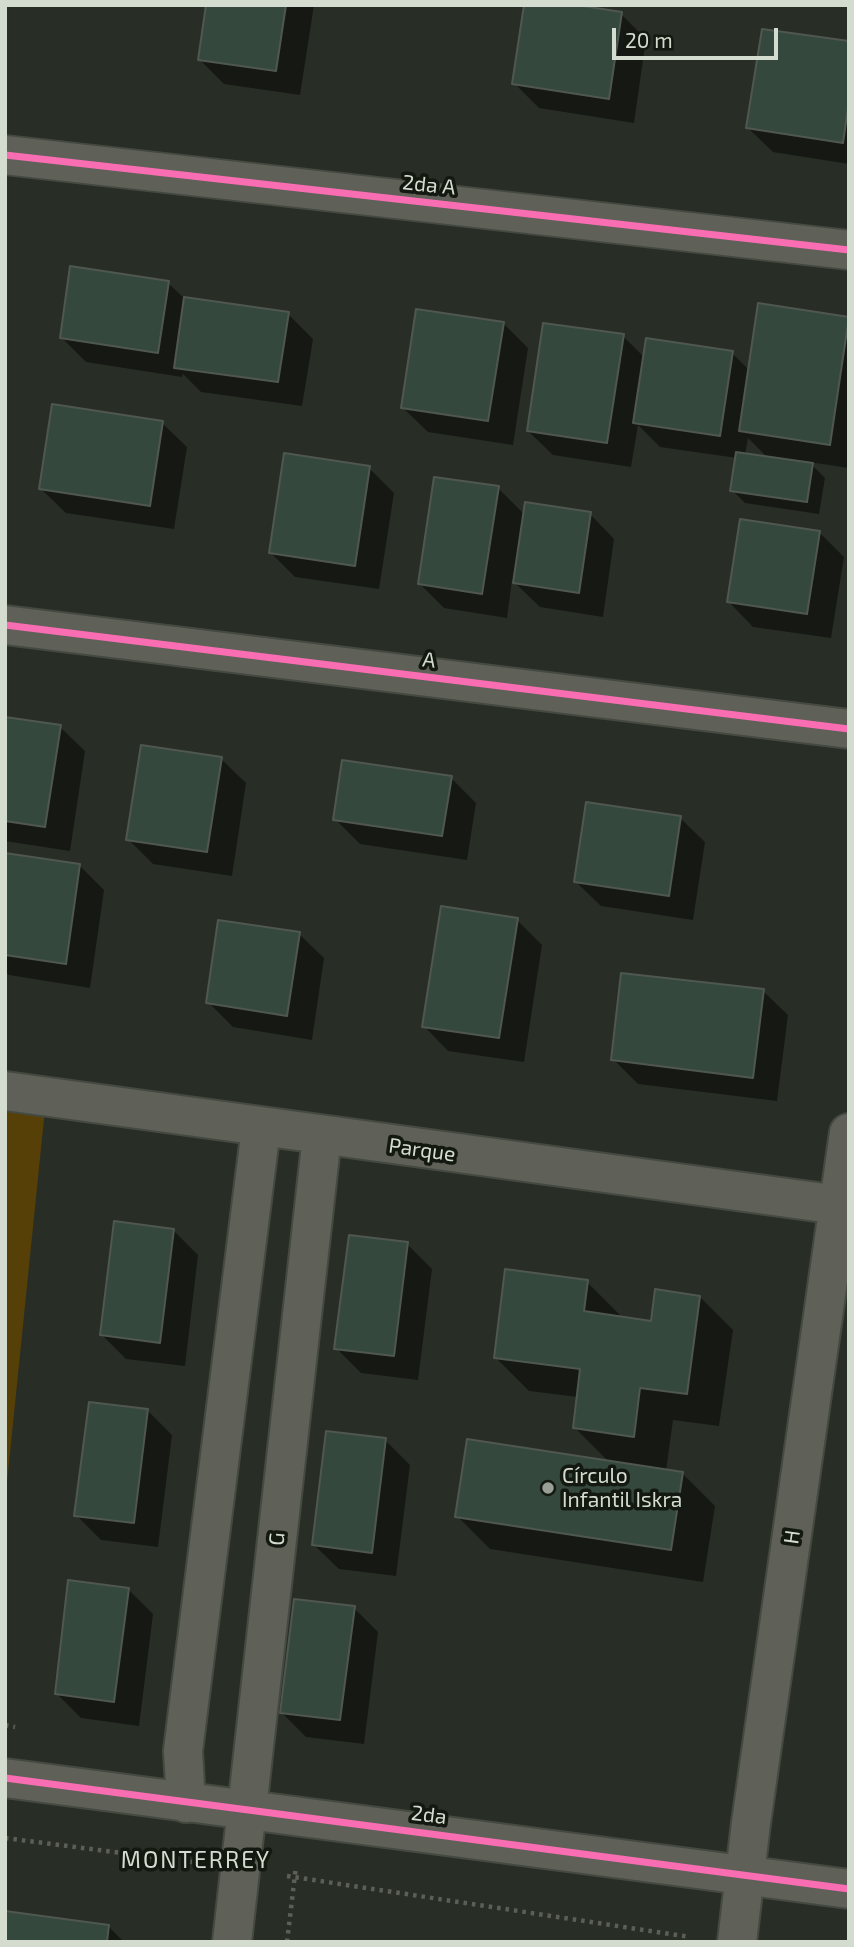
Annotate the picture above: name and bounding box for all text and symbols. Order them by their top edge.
scale bar [616,14,782,58]
text: 20 m [625,27,673,52]
street label: 2da A [401,170,457,200]
street label: A [421,647,437,673]
street label: Parque [387,1133,457,1167]
place label: Círculo Infantil Iskra [562,1463,682,1513]
marker: Círculo Infantil Iskra [540,1480,556,1496]
street label: H [779,1528,805,1546]
street label: G [264,1531,290,1547]
street label: 2da [410,1800,448,1830]
district label: MONTERREY [122,1846,270,1874]

